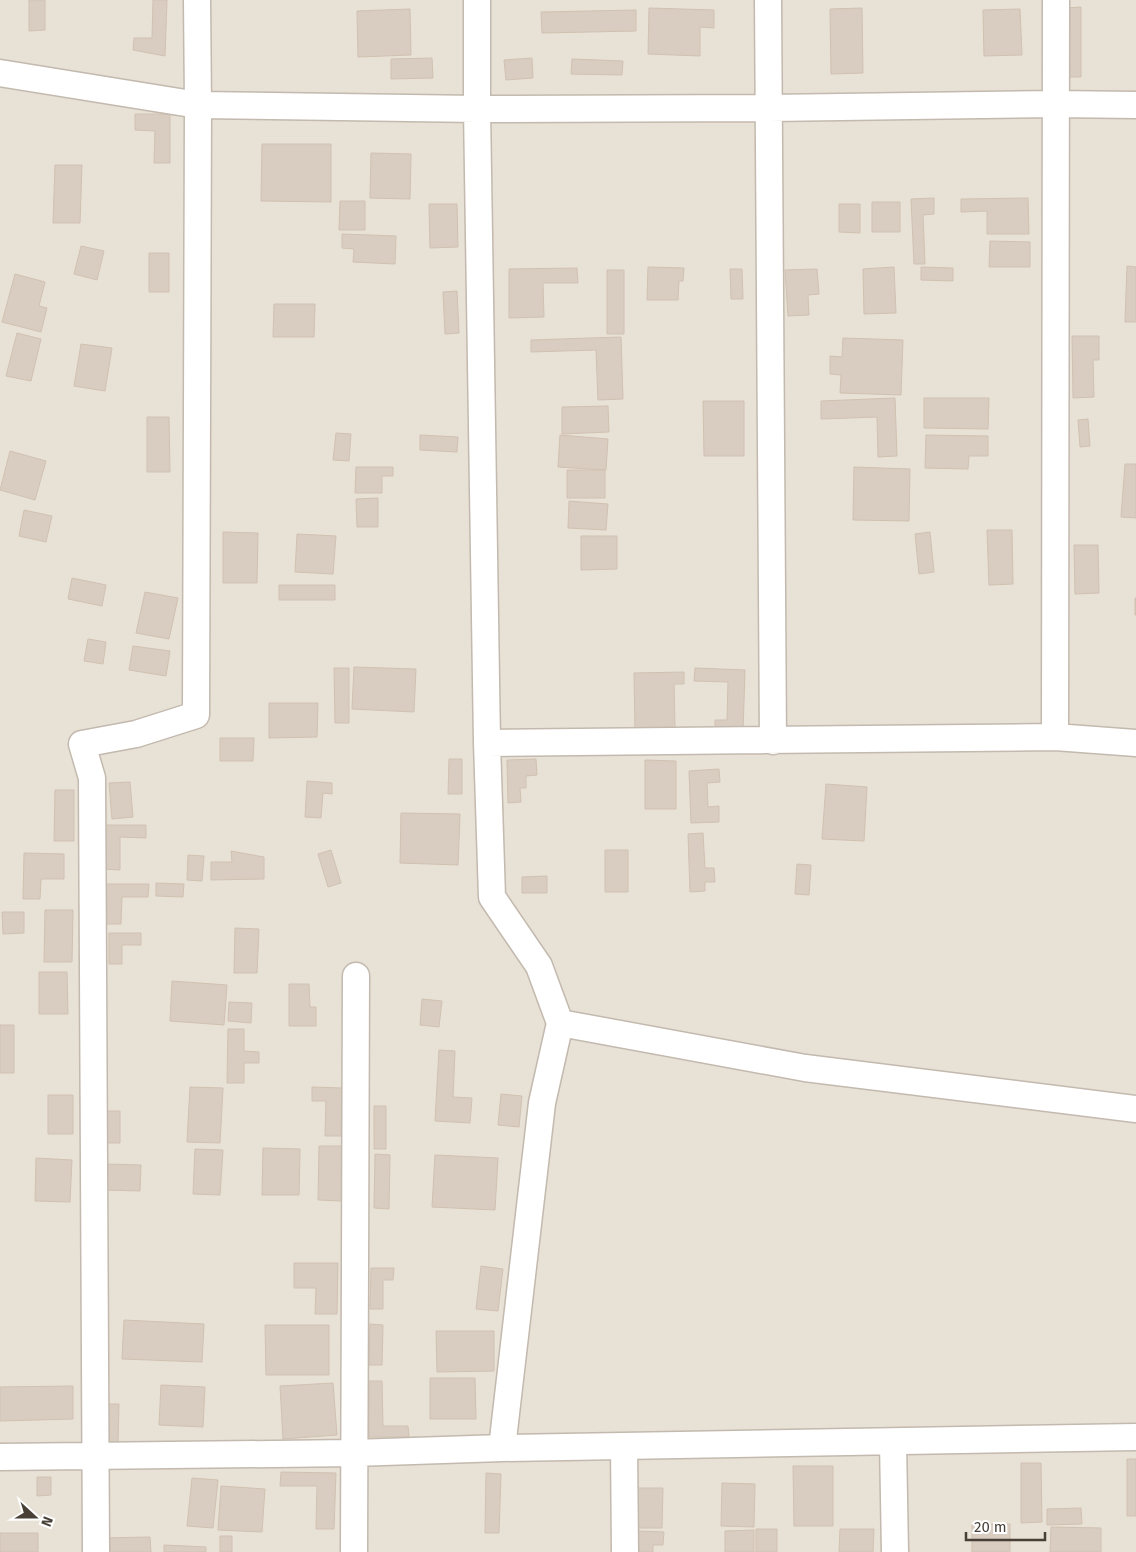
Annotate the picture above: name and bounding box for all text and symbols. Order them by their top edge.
north arrow [10,1492,60,1542]
scale bar [966,1510,1045,1542]
text: N [37,1514,56,1529]
text: 20 m [974,1518,1007,1536]

